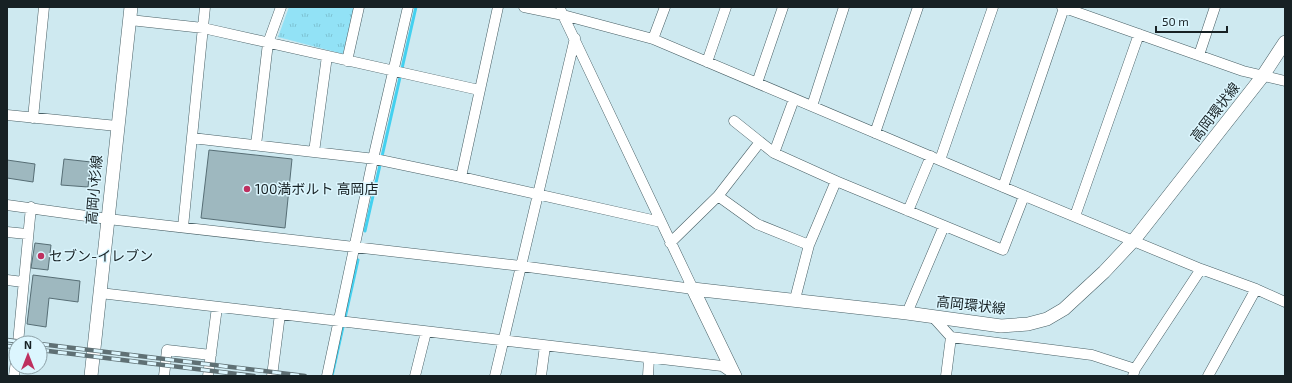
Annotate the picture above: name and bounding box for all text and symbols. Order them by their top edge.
scale bar [1156,8,1227,34]
text: 50 m [1162,14,1189,28]
street label: 高岡環状線 [1186,79,1243,145]
street label: 高岡小杉線 [82,154,105,226]
place label: 100満ボルト 高岡店 [255,180,379,197]
marker: 100満ボルト 高岡店 [242,184,252,194]
place label: セブン-イレブン [49,247,153,264]
marker: セブン-イレブン [36,251,46,261]
street label: 高岡環状線 [935,292,1007,317]
north arrow [8,335,48,375]
text: N [24,338,32,351]

